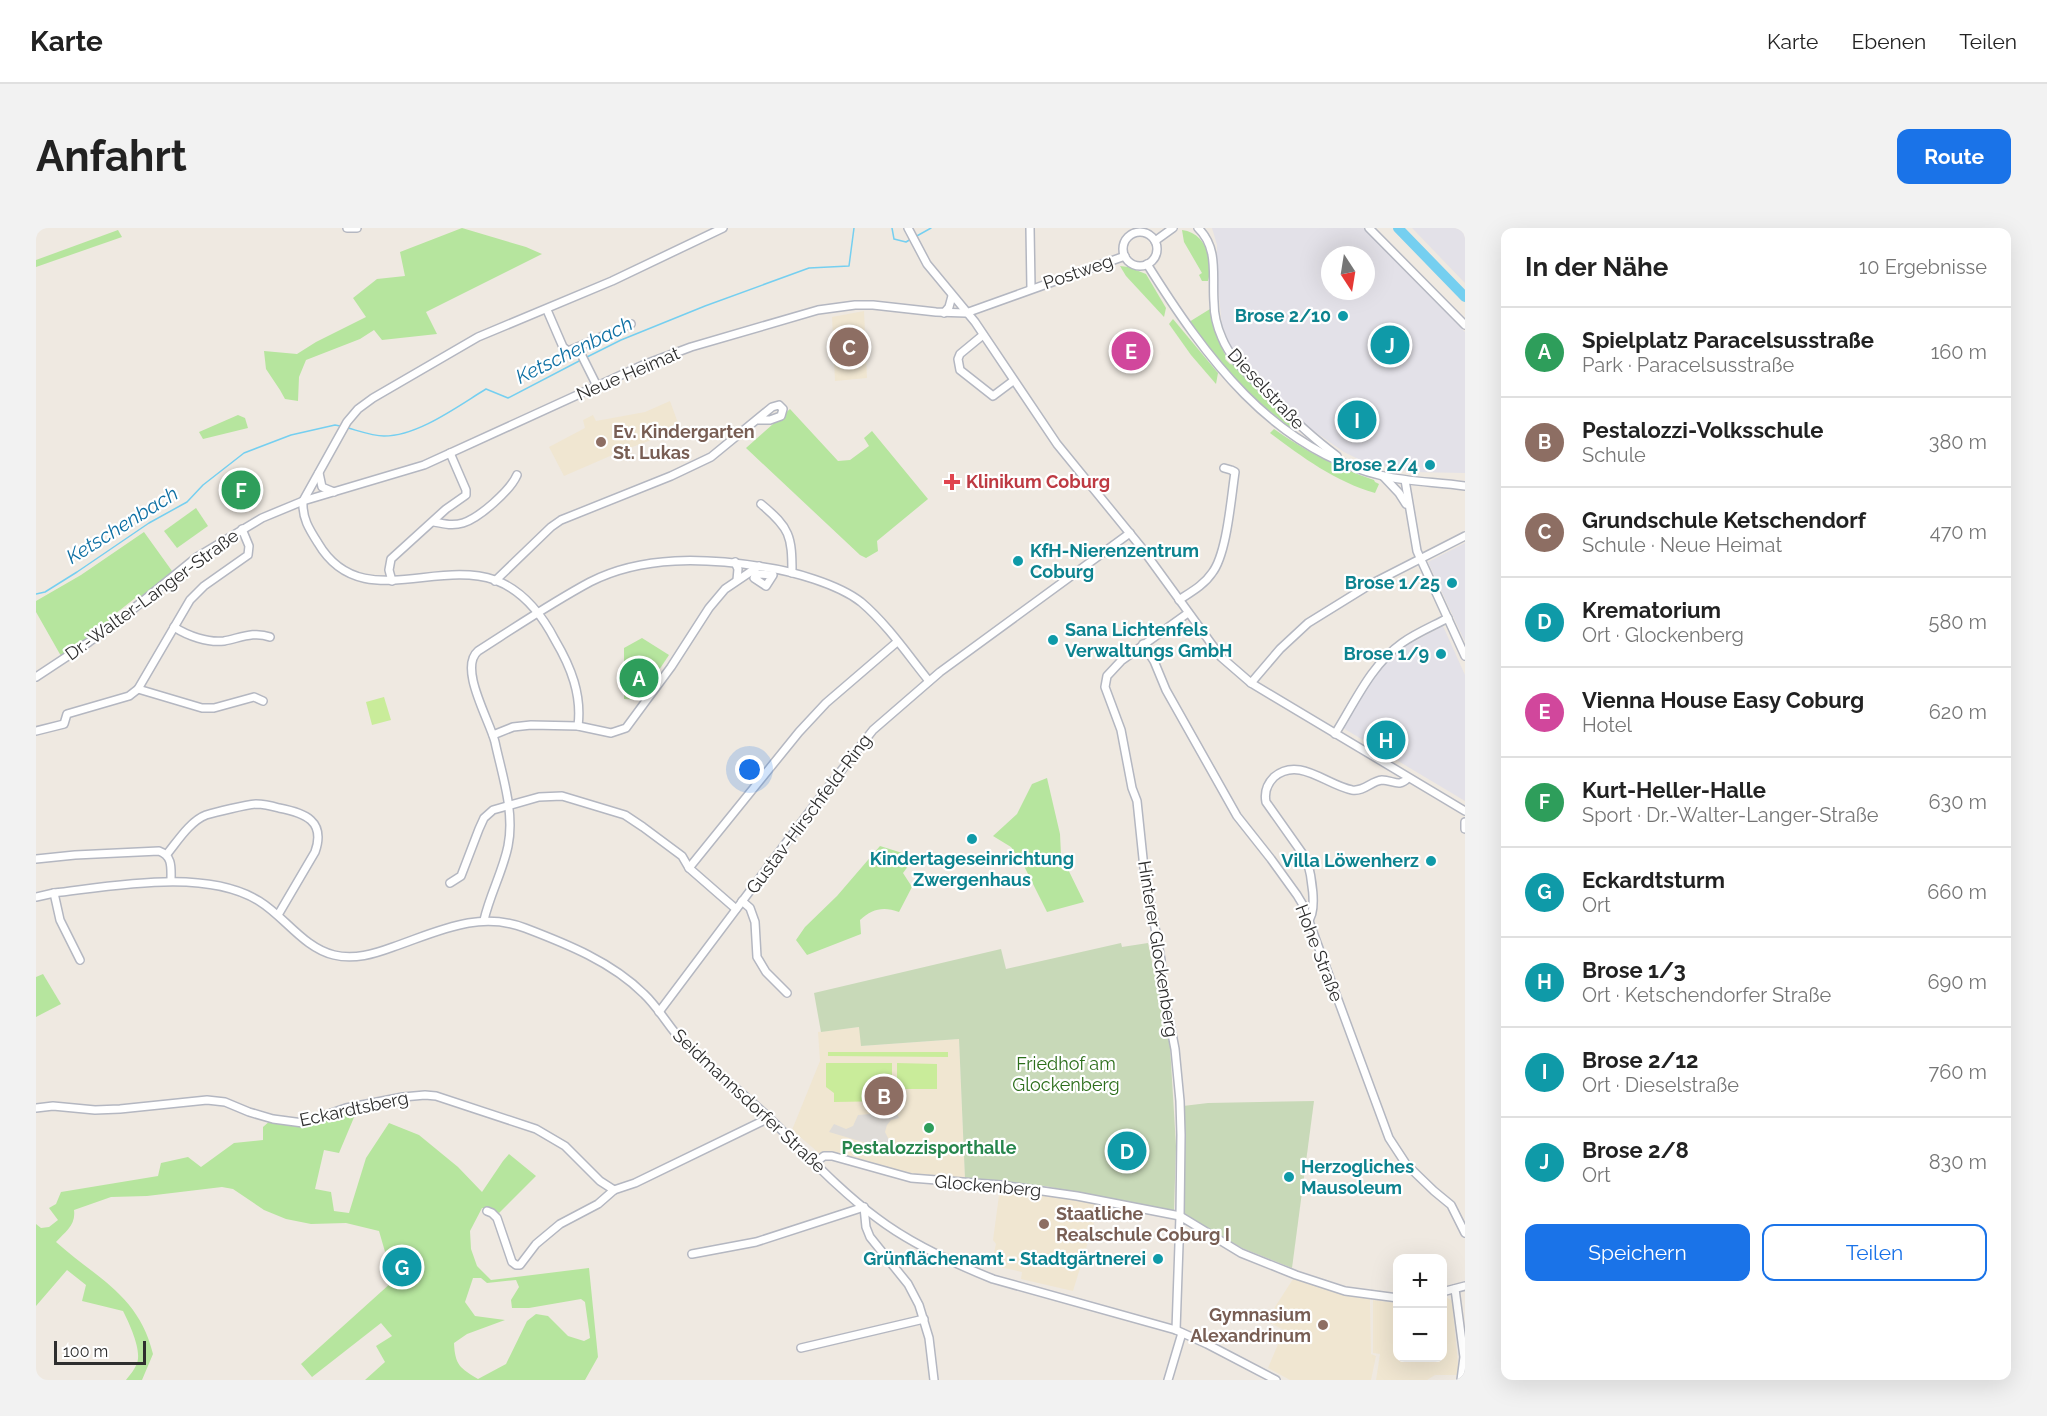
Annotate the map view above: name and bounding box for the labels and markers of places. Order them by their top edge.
place label: Brose 2/10 [1235,305,1331,326]
marker: Brose 2/10 [1336,309,1350,323]
pin: J [1370,322,1410,368]
pin: C [830,324,868,370]
pin: E [1112,328,1150,374]
pin: I [1338,398,1376,442]
place label: Ev. Kindergarten St. Lukas [613,421,755,463]
marker: Ev. Kindergarten St. Lukas [594,435,608,449]
place label: Brose 2/4 [1332,454,1418,475]
marker: Brose 2/4 [1423,458,1437,472]
pin: F [222,468,260,512]
place label: Klinikum Coburg [966,471,1110,492]
marker: Klinikum Coburg [943,473,961,491]
place label: KfH-Nierenzentrum Coburg [1030,540,1199,582]
marker: KfH-Nierenzentrum Coburg [1011,554,1025,568]
place label: Brose 1/25 [1345,572,1440,593]
marker: Brose 1/25 [1445,576,1459,590]
place label: Sana Lichtenfels Verwaltungs GmbH [1065,619,1232,661]
marker: Sana Lichtenfels Verwaltungs GmbH [1046,633,1060,647]
place label: Brose 1/9 [1344,643,1429,664]
marker: Brose 1/9 [1434,647,1448,661]
pin: A [620,656,658,700]
pin: H [1366,718,1406,762]
marker: Kindertageseinrichtung Zwergenhaus [965,832,979,846]
place label: Kindertageseinrichtung Zwergenhaus [870,848,1074,890]
place label: Villa Löwenherz [1281,850,1419,871]
marker: Villa Löwenherz [1424,854,1438,868]
pin: B [864,1074,904,1118]
marker: Pestalozzisporthalle [922,1121,936,1135]
pin: D [1108,1128,1146,1174]
place label: Pestalozzisporthalle [841,1137,1017,1158]
place label: Herzogliches Mausoleum [1301,1156,1414,1198]
marker: Herzogliches Mausoleum [1282,1170,1296,1184]
place label: Staatliche Realschule Coburg I [1056,1203,1230,1245]
marker: Staatliche Realschule Coburg I [1037,1217,1051,1231]
pin: G [382,1244,422,1290]
place label: Grünflächenamt - Stadtgärtnerei [863,1248,1146,1269]
marker: Grünflächenamt - Stadtgärtnerei [1151,1252,1165,1266]
place label: Gymnasium Alexandrinum [1190,1304,1311,1346]
marker: Gymnasium Alexandrinum [1316,1318,1330,1332]

